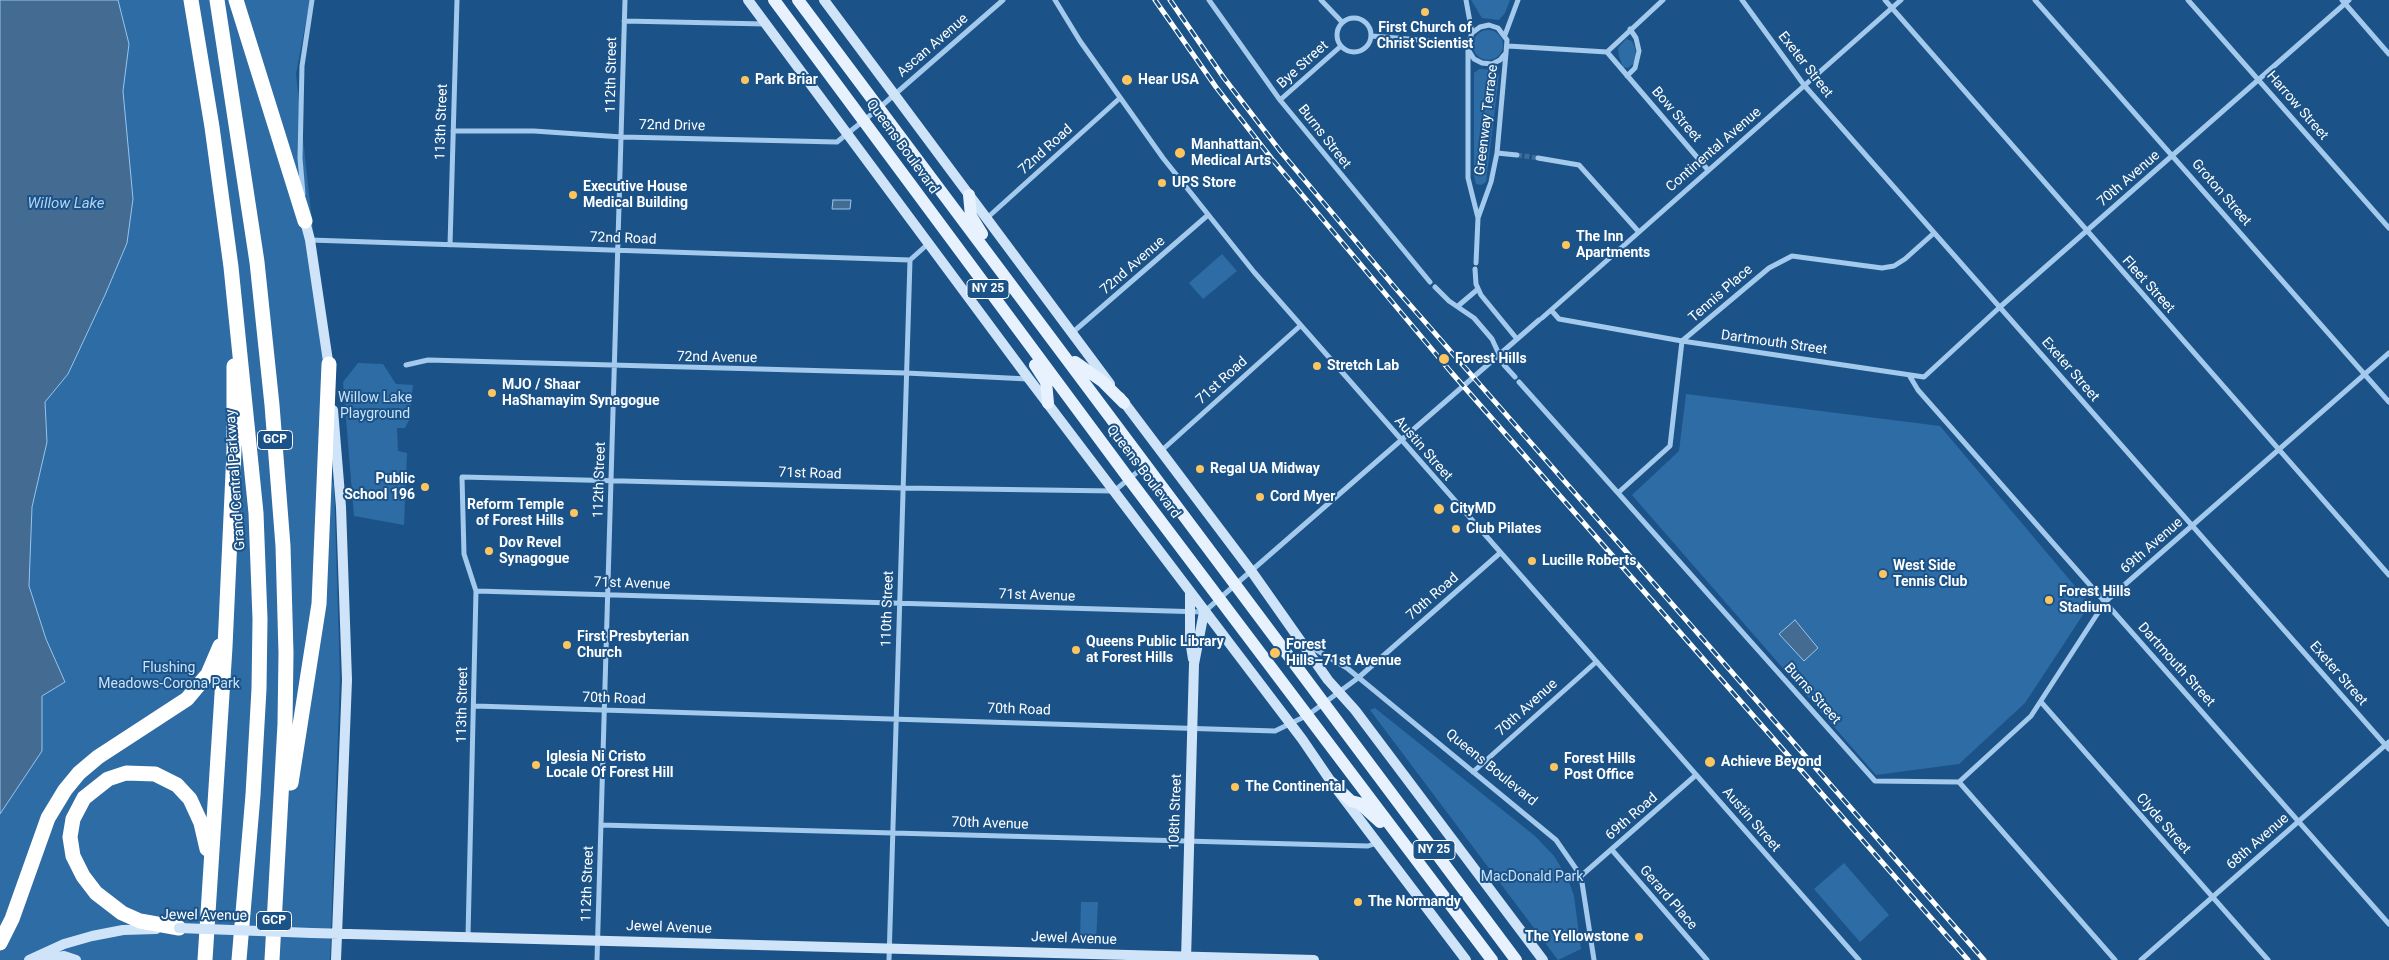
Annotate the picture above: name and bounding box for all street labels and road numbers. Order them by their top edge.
street label: Ascan Avenue [894,11,972,81]
street label: Exeter Street [1774,29,1836,101]
street label: 112th Street [603,37,621,113]
street label: Bye Street [1274,38,1332,92]
street label: Greenway Terrace [1472,64,1502,176]
street label: Harrow Street [2262,68,2332,144]
street label: 113th Street [432,84,452,160]
street label: Bow Street [1647,84,1705,146]
street label: Queens Boulevard [862,97,942,197]
street label: Burns Street [1294,102,1354,172]
street label: Continental Avenue [1663,104,1765,196]
street label: 72nd Drive [639,117,705,135]
street label: 72nd Road [1015,121,1077,179]
street label: 70th Avenue [2094,147,2164,211]
street label: Groton Street [2188,156,2254,230]
street label: 72nd Road [589,229,657,249]
street label: 72nd Avenue [1097,233,1169,299]
street label: Fleet Street [2118,253,2178,317]
street label: Tennis Place [1686,262,1756,326]
road number: NY 25 [967,280,1009,298]
street label: Dartmouth Street [1720,327,1828,359]
street label: Exeter Street [2038,335,2102,405]
street label: 72nd Avenue [677,349,757,367]
street label: 71st Road [1193,354,1251,408]
street label: Grand Central Parkway [223,409,249,551]
street label: Austin Street [1390,413,1456,485]
street label: Queens Boulevard [1102,422,1184,522]
road number: GCP [258,430,292,450]
street label: 112th Street [590,442,610,518]
street label: 71st Road [778,465,842,483]
street label: 69th Avenue [2117,514,2187,578]
street label: 70th Road [1403,570,1463,624]
street label: 110th Street [878,571,898,647]
street label: 71st Avenue [593,574,671,594]
street label: 71st Avenue [998,586,1076,606]
street label: Dartmouth Street [2134,620,2218,710]
street label: Exeter Street [2306,639,2370,709]
street label: Burns Street [1780,660,1844,728]
street label: 113th Street [454,667,472,743]
street label: 70th Avenue [1493,676,1561,740]
street label: 70th Road [582,689,646,709]
street label: 70th Road [987,700,1051,720]
street label: Queens Boulevard [1442,726,1540,810]
street label: 108th Street [1166,774,1186,850]
street label: Austin Street [1718,784,1784,856]
street label: 69th Road [1602,790,1662,844]
street label: Clyde Street [2132,790,2194,858]
street label: 68th Avenue [2223,810,2293,874]
street label: 70th Avenue [951,814,1029,834]
road number: NY 25 [1413,840,1455,860]
street label: 112th Street [578,846,598,922]
street label: Gerard Place [1636,862,1700,934]
street label: Jewel Avenue [161,907,247,925]
road number: GCP [256,911,292,930]
street label: Jewel Avenue [626,918,712,938]
street label: Jewel Avenue [1031,929,1117,949]

